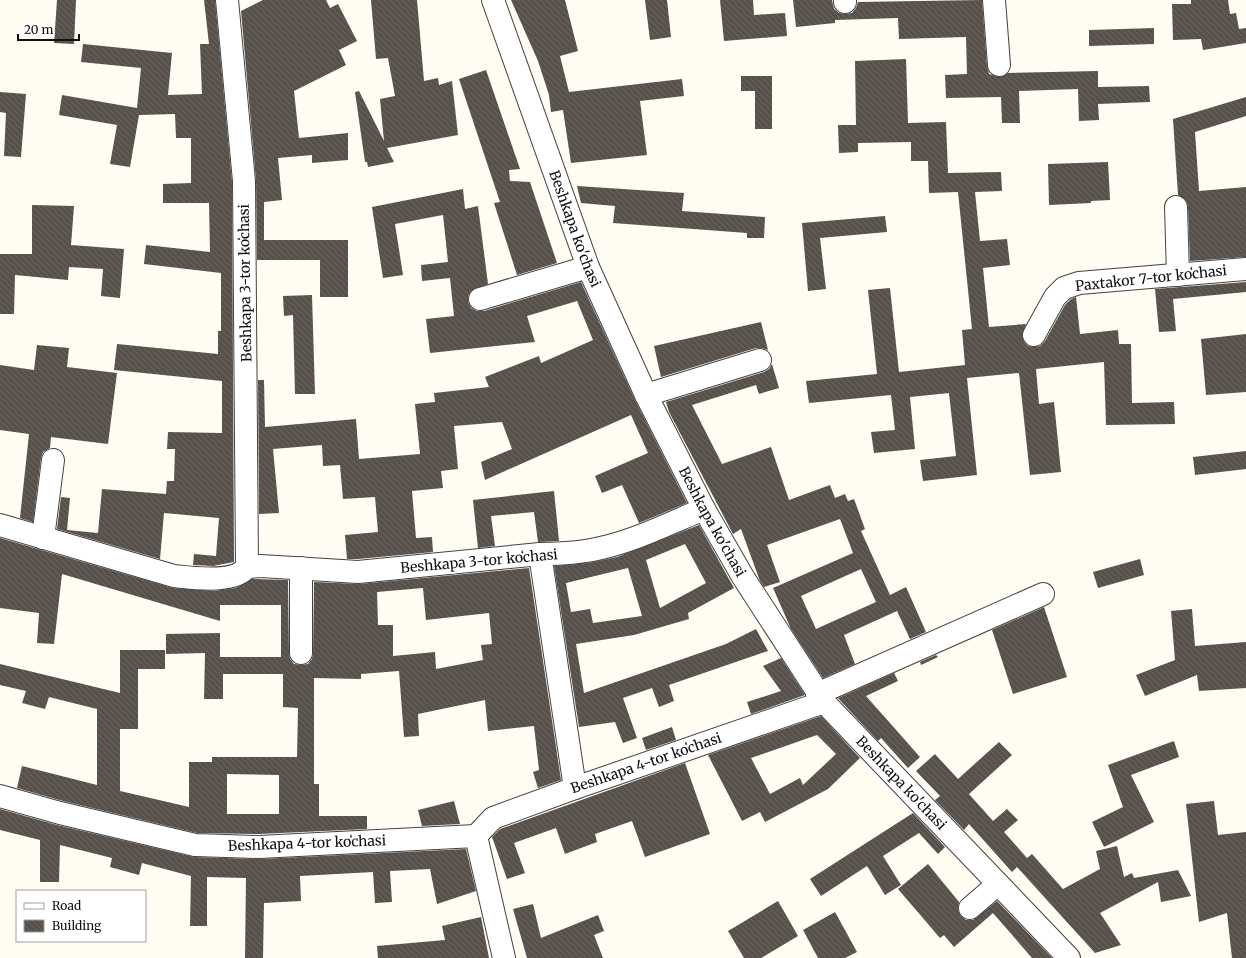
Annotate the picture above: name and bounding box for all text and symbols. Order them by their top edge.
scale bar [18,16,79,42]
text: 20 m [24,22,53,37]
street label: Beshkapa ko'chasi [545,168,605,290]
street label: Beshkapa 3-tor koʻchasi [235,203,255,362]
street label: Paxtakor 7-tor koʻchasi [1074,261,1228,295]
street label: Beshkapa ko'chasi [675,464,750,580]
street label: Beshkapa 3-tor koʻchasi [400,545,559,577]
street label: Beshkapa 4-tor koʻchasi [568,729,724,797]
street label: Beshkapa ko'chasi [852,732,951,834]
street label: Beshkapa 4-tor koʻchasi [227,831,387,855]
legend [16,890,146,942]
text: Road [52,898,81,913]
text: Building [52,918,102,933]

